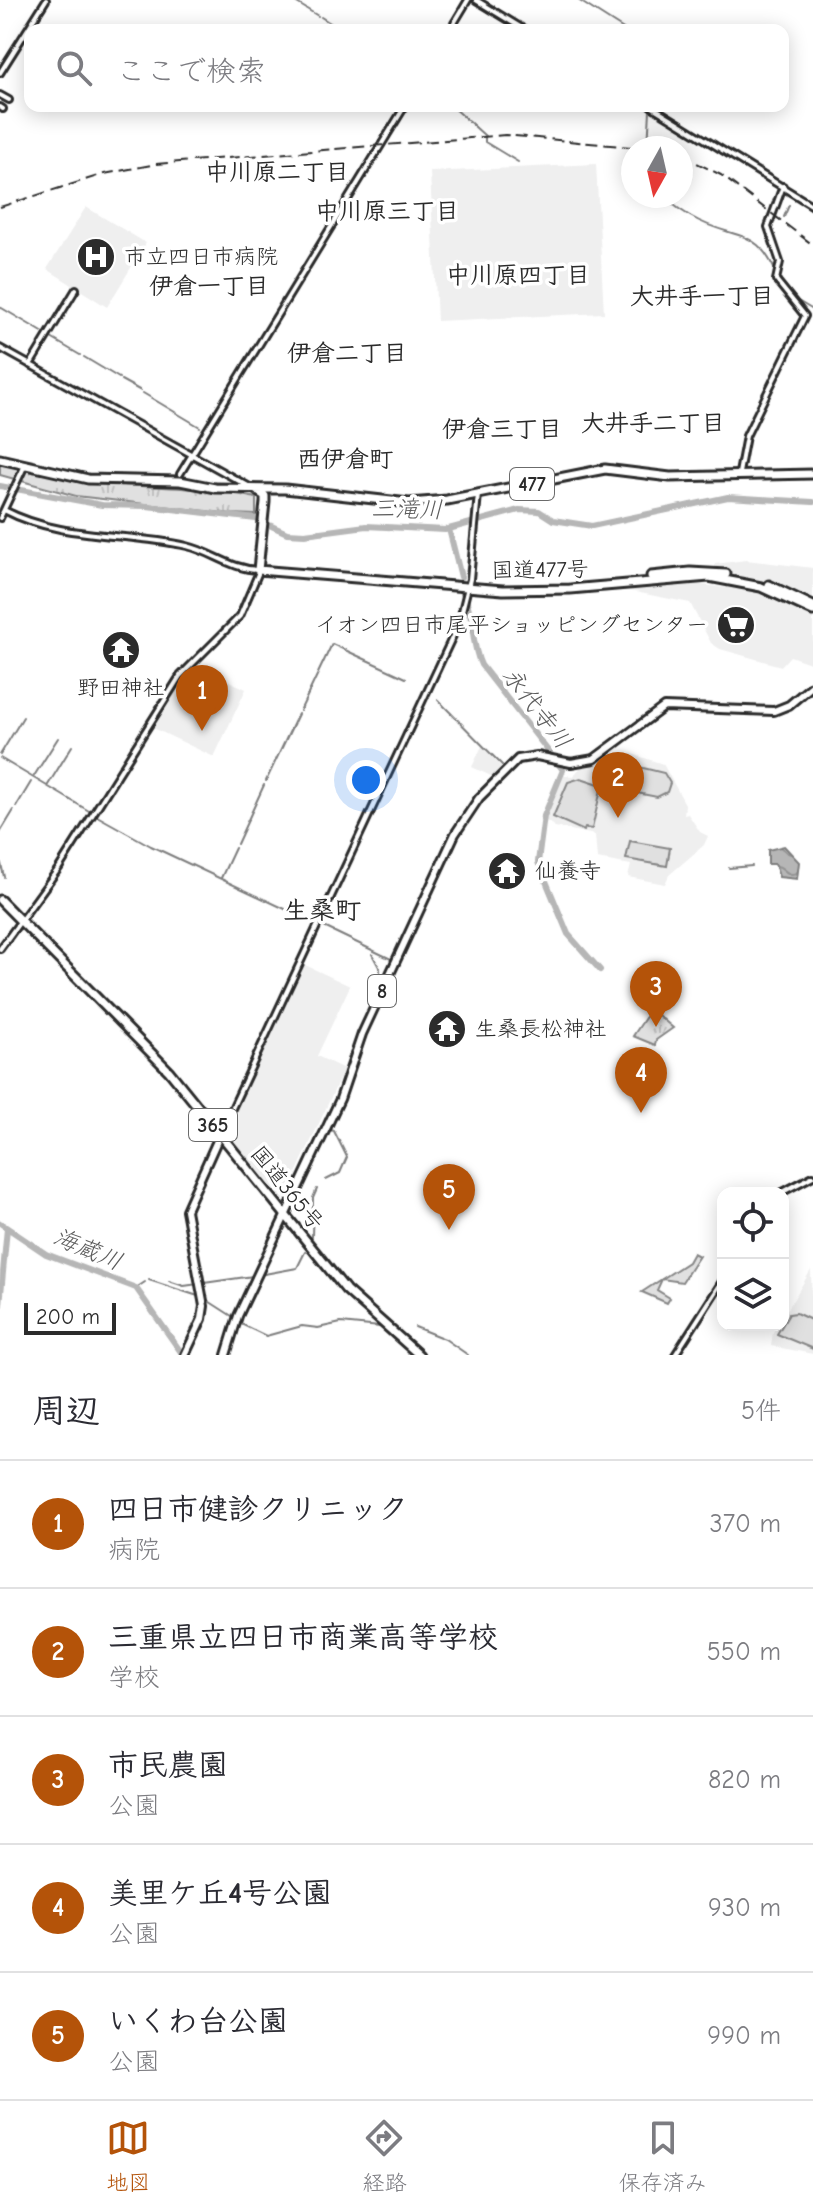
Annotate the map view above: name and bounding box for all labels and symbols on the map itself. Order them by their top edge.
north arrow [621,136,693,208]
district label: 中川原二丁目 [205,158,349,186]
district label: 中川原三丁目 [315,197,459,225]
hospital icon: 市立四日市病院 [75,236,117,278]
place label: 市立四日市病院 [124,244,278,270]
district label: 中川原四丁目 [446,261,590,289]
district label: 伊倉一丁目 [149,272,269,300]
district label: 大井手一丁目 [630,282,774,310]
district label: 伊倉二丁目 [287,339,407,367]
district label: 大井手二丁目 [581,409,725,437]
district label: 伊倉三丁目 [442,415,562,443]
district label: 西伊倉町 [297,445,393,473]
road number: 477 [510,468,554,500]
water label: 三滝川 [371,494,443,524]
street label: 国道477号 [491,556,589,584]
supermarket icon: イオン四日市尾平ショッピングセンター [715,604,757,646]
place label: イオン四日市尾平ショッピングセンター [315,612,708,638]
temple icon: 野田神社 [100,629,142,671]
water label: 永代寺川 [496,662,578,754]
pin: 1 [176,665,228,731]
place label: 野田神社 [77,675,165,701]
pin: 2 [592,752,644,818]
your location [346,760,386,800]
temple icon: 仙養寺 [486,850,528,892]
place label: 仙養寺 [535,858,601,884]
district label: 生桑町 [283,896,361,926]
pin: 3 [630,961,682,1027]
road number: 8 [368,975,396,1007]
temple icon: 生桑長松神社 [426,1008,468,1050]
place label: 生桑長松神社 [475,1016,607,1042]
pin: 4 [615,1047,667,1113]
road number: 365 [189,1109,237,1141]
street label: 国道365号 [245,1141,329,1235]
pin: 5 [423,1164,475,1230]
water label: 海蔵川 [49,1222,127,1276]
scale bar [24,1299,116,1335]

